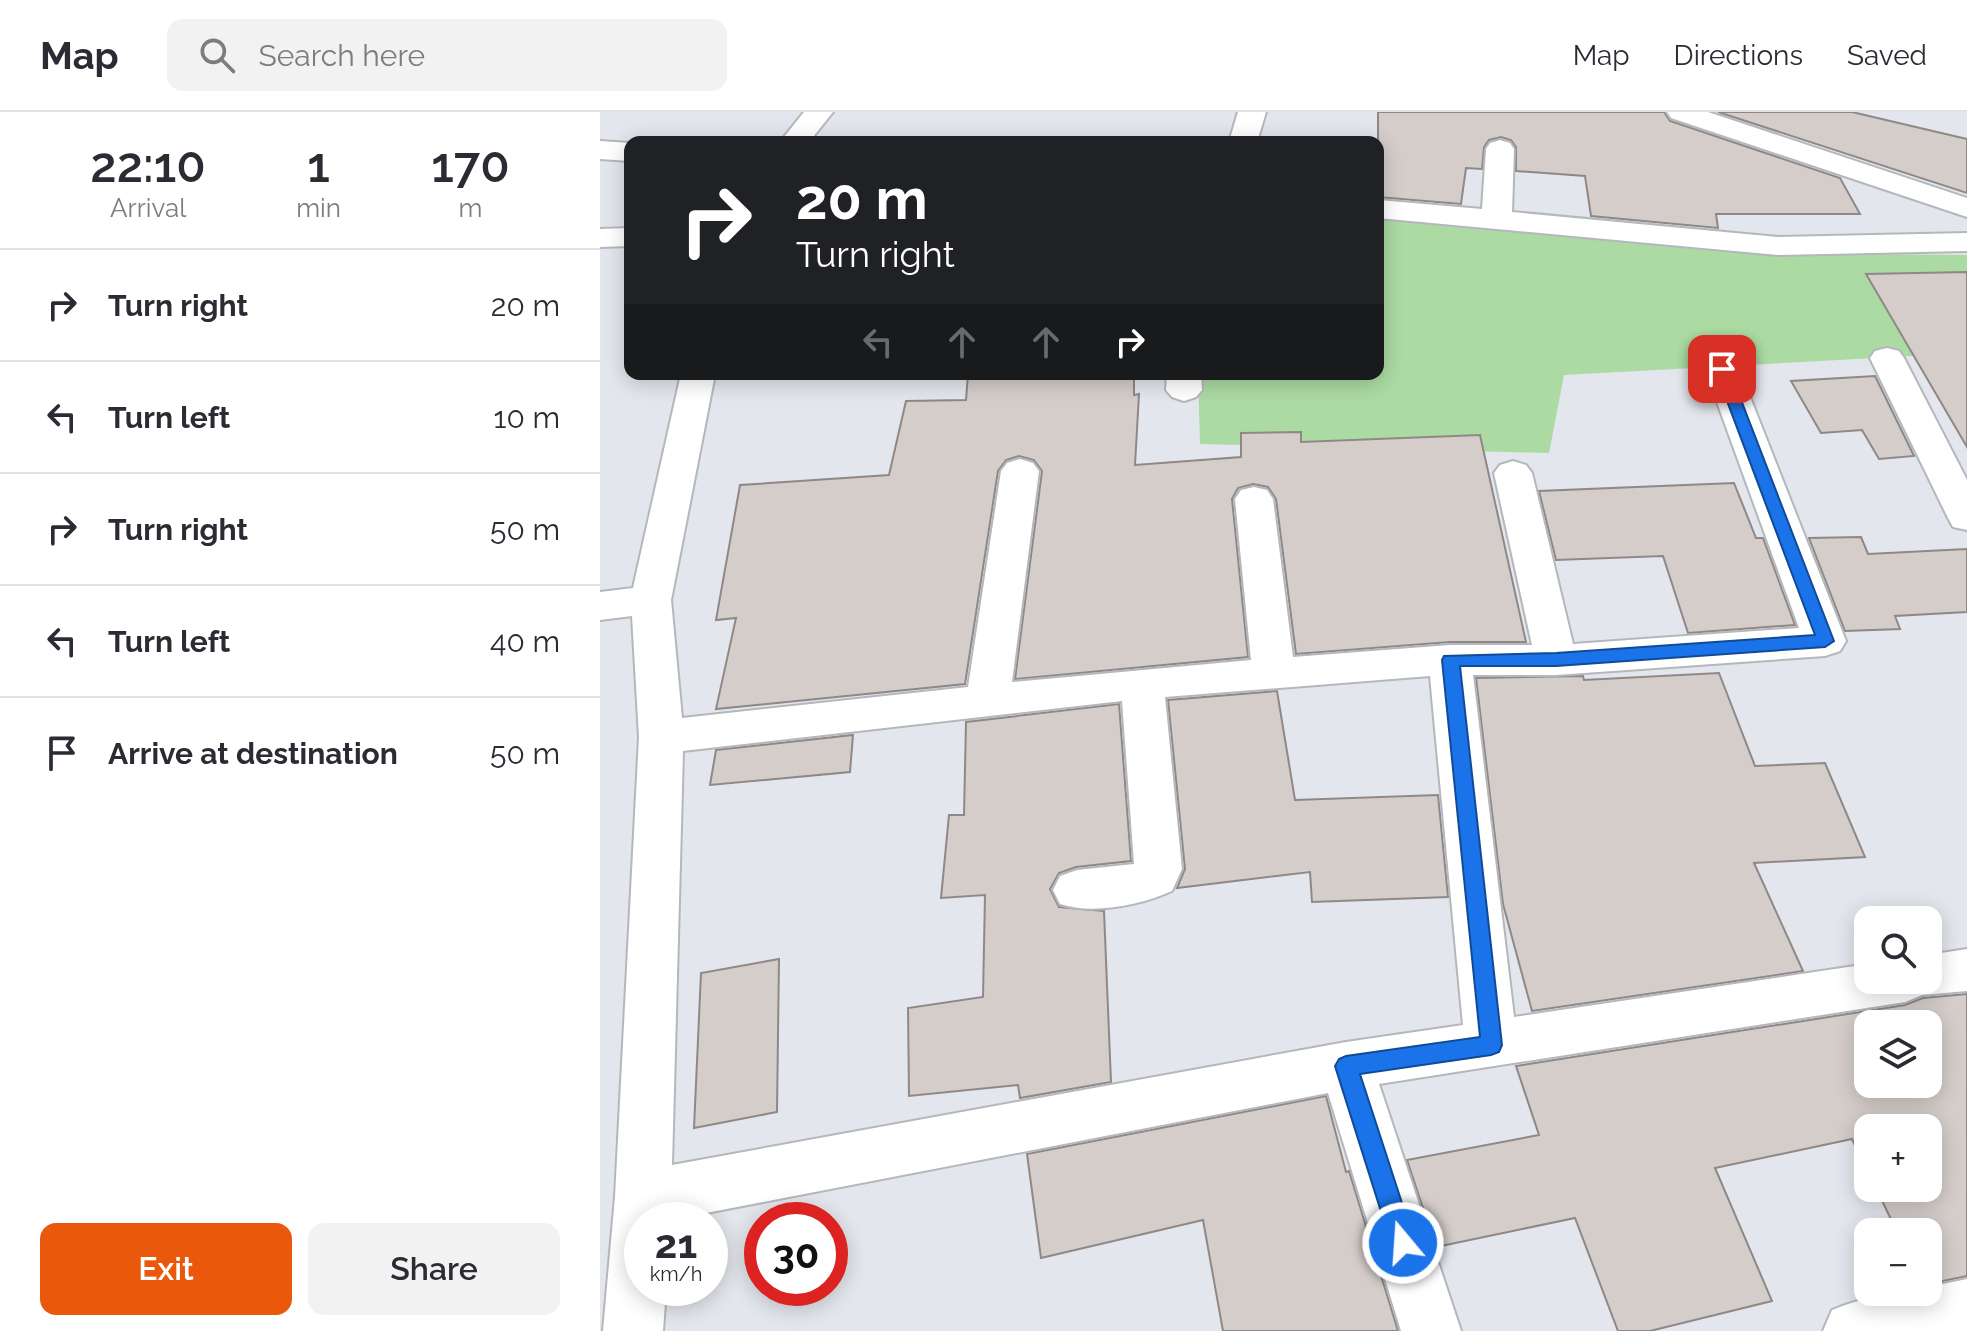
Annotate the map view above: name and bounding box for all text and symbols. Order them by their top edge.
search box [167,19,727,91]
text: Map [40,33,119,78]
icon: search [195,33,239,77]
text: Search here [259,38,425,73]
text: Map [1573,39,1630,72]
text: Directions [1674,39,1803,72]
text: Saved [1847,39,1927,72]
text: 22:10 [90,137,206,193]
text: 1 [307,137,330,193]
text: 170 [431,137,510,193]
text: 20 m [796,166,928,232]
icon: right [664,168,768,272]
text: Arrival [110,193,186,223]
text: min [296,193,341,223]
text: m [459,193,482,223]
text: Turn right [796,233,955,275]
icon: right [40,283,84,327]
text: Turn right [108,288,248,323]
text: 20 m [491,288,560,323]
icon: left [856,320,900,364]
icon: ahead [940,320,984,364]
icon: ahead [1024,320,1068,364]
icon: right [1108,320,1152,364]
pin [1688,335,1756,403]
icon: arrive [1700,347,1744,391]
icon: left [40,395,84,439]
text: Turn left [108,400,230,435]
text: 10 m [494,400,560,435]
icon: right [40,507,84,551]
text: Turn right [108,512,248,547]
text: 50 m [490,512,560,547]
icon: left [40,619,84,663]
text: Turn left [108,624,230,659]
text: 40 m [490,624,560,659]
icon: arrive [40,731,84,775]
text: Arrive at destination [108,736,398,771]
text: 50 m [490,736,560,771]
map controls [1854,906,1942,1306]
button: search [1854,906,1942,994]
button: layers [1854,1010,1942,1098]
button: + [1854,1114,1942,1202]
position arrow [1361,1201,1445,1285]
speed limit sign: 30 [744,1202,848,1306]
button: − [1854,1218,1942,1306]
text: 21 [655,1220,697,1267]
button: Exit [40,1223,292,1315]
button: Share [308,1223,560,1315]
text: km/h [650,1262,702,1286]

